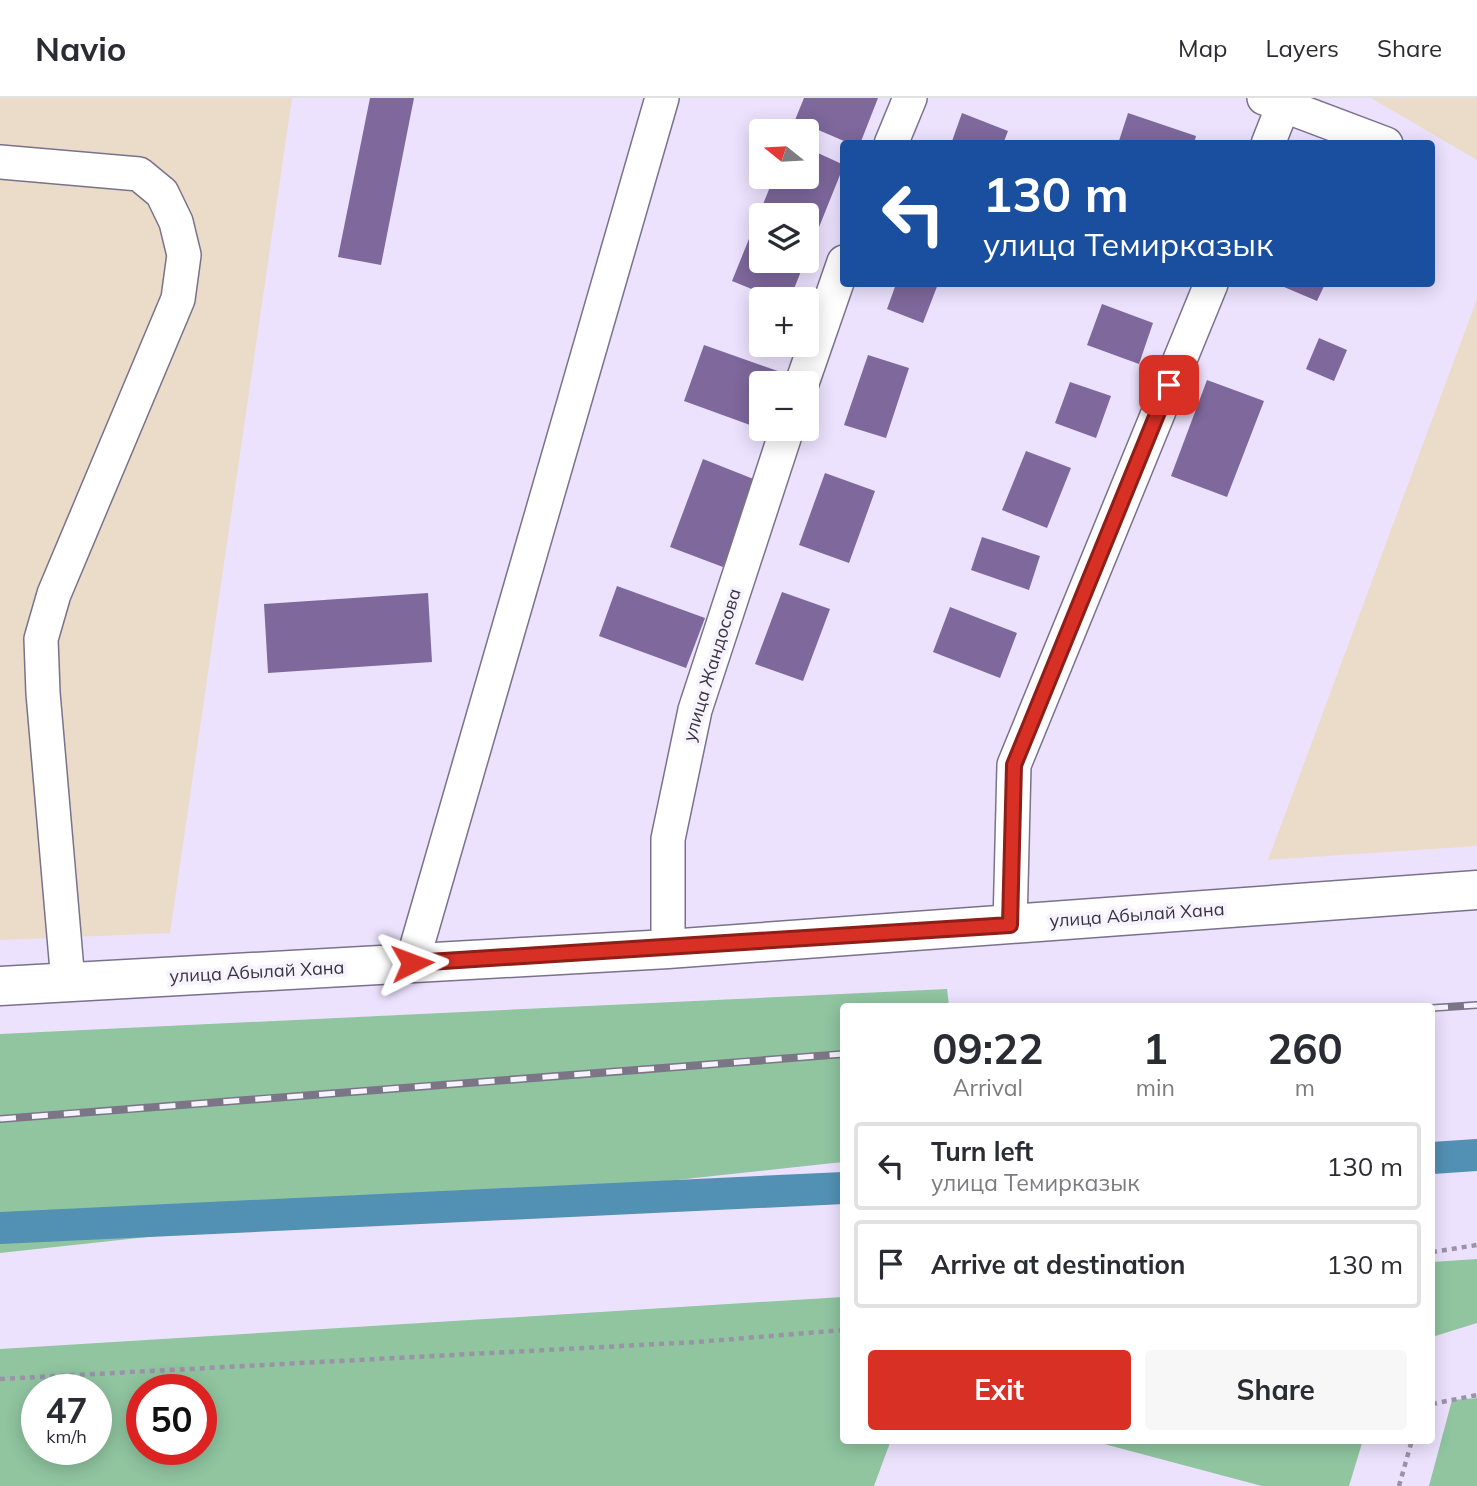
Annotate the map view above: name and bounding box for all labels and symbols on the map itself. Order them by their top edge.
north arrow [749,119,819,189]
pin [1139,355,1199,415]
street label: улица Жандосова [677,586,746,744]
street label: улица Абылай Хана [1049,897,1225,932]
position arrow [375,926,449,1000]
street label: улица Абылай Хана [169,955,345,988]
speed limit sign: 50 [126,1374,217,1465]

